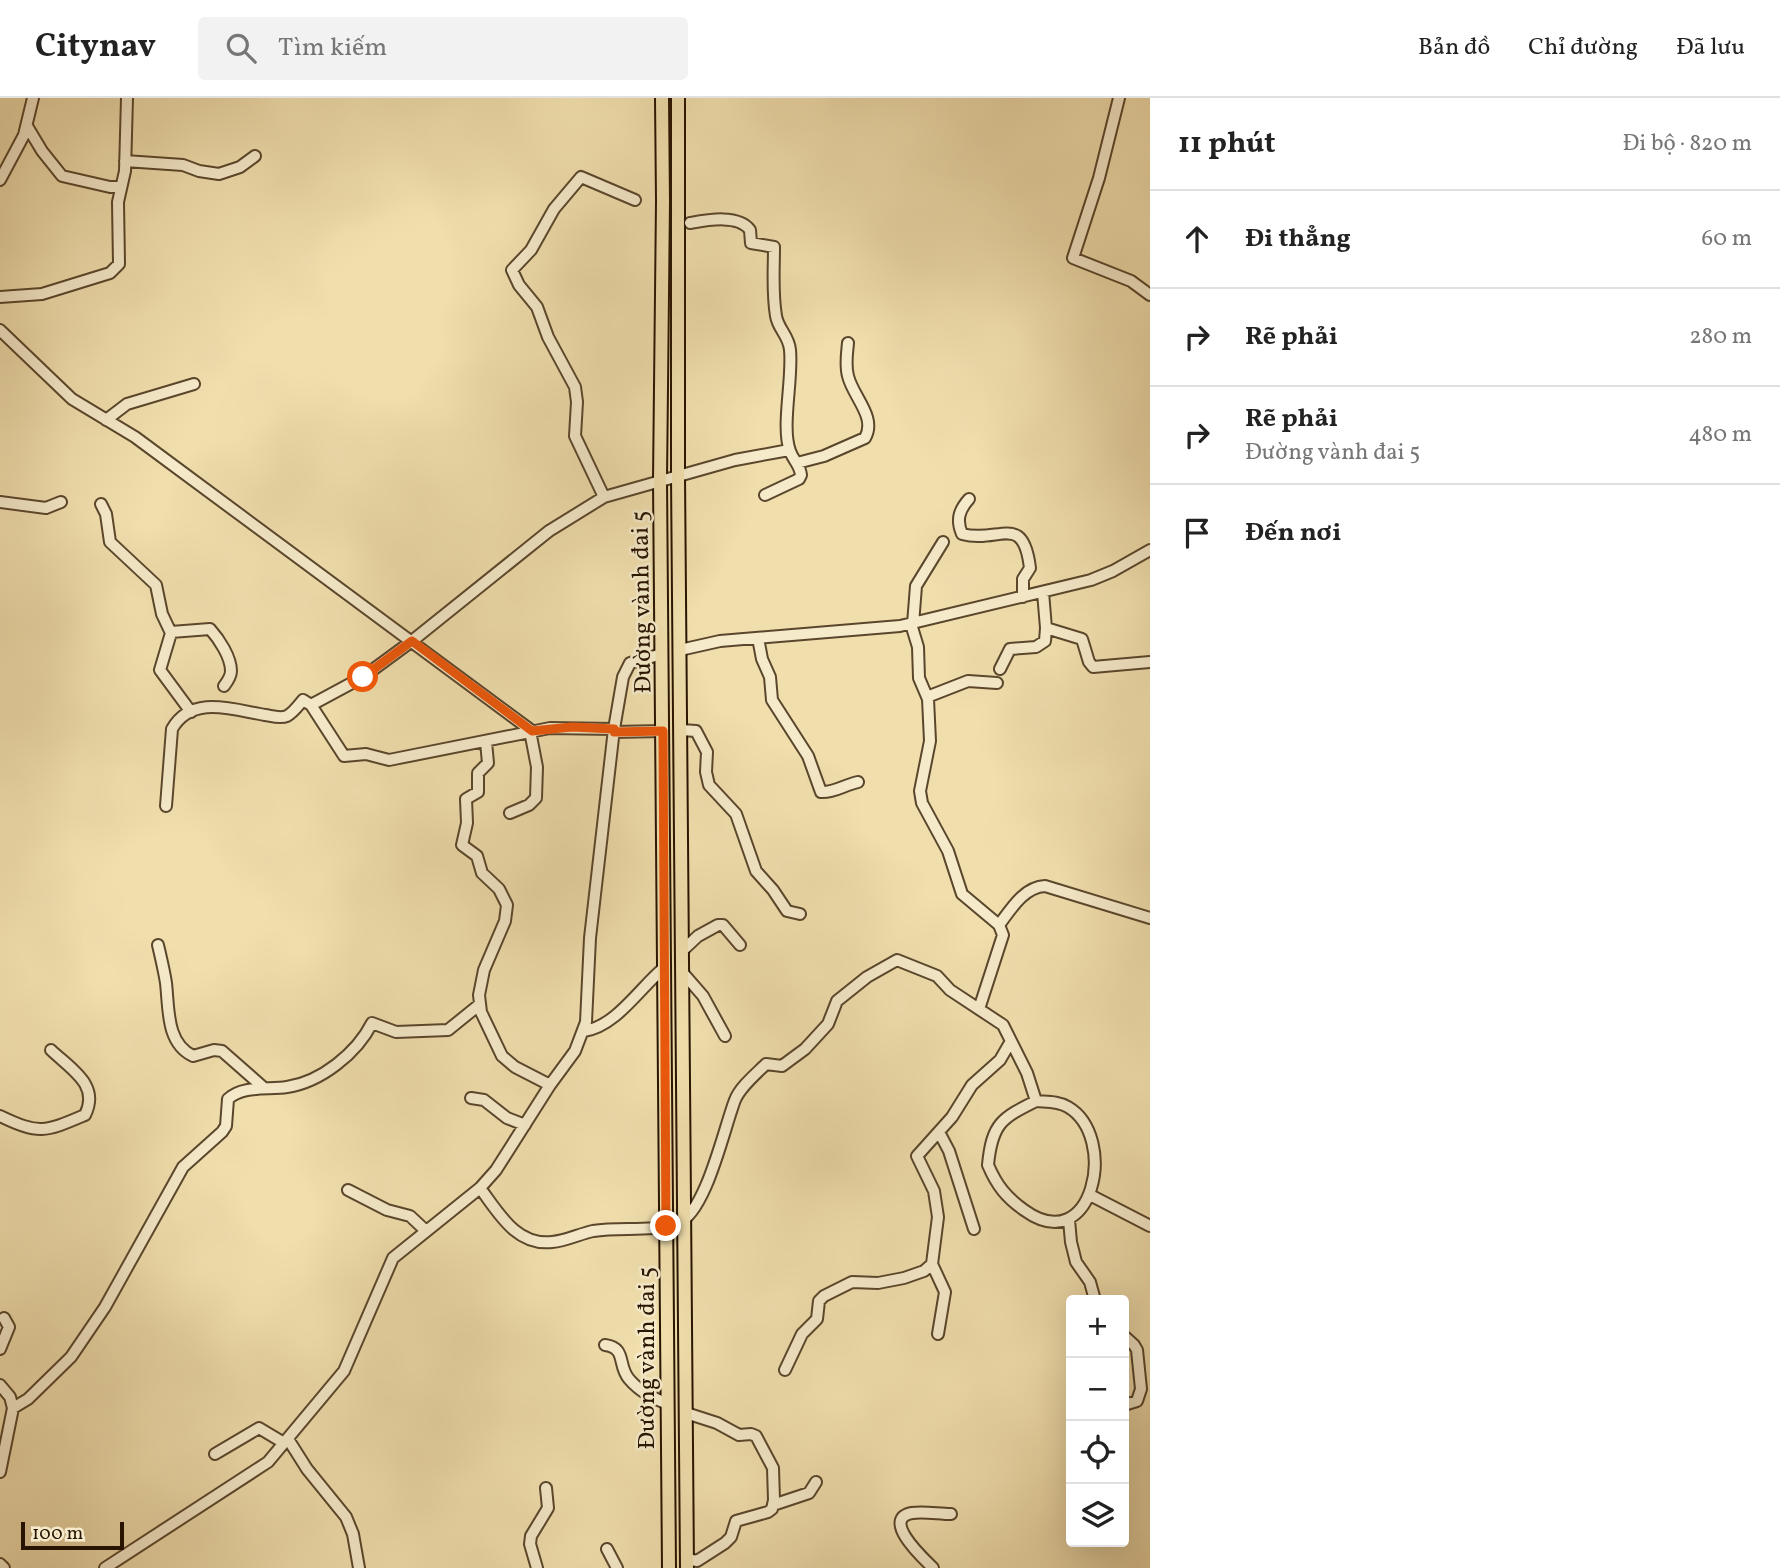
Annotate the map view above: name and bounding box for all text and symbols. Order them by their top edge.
search box [198,17,688,80]
text: Citynav [35,25,156,71]
icon: search [222,29,260,67]
text: Tìm kiếm [278,30,387,66]
text: Bản đồ [1418,31,1490,65]
text: Chỉ đường [1528,31,1638,65]
text: Đã lưu [1676,31,1745,65]
text: 11 phút [1178,123,1276,165]
text: Đi bộ · 820 m [1623,128,1752,160]
icon: ahead [1178,220,1216,258]
text: Đi thẳng [1245,221,1351,257]
text: 60 m [1702,223,1752,255]
icon: right [1178,318,1216,356]
text: Rẽ phải [1245,319,1338,355]
text: 280 m [1689,321,1752,353]
text: Rẽ phải [1245,401,1338,437]
icon: right [1178,416,1216,454]
text: 480 m [1688,419,1752,451]
text: Đường vành đai 5 [1245,437,1420,469]
street label: Đường vành đai 5 [624,510,662,694]
icon: arrive [1178,514,1216,552]
text: Đến nơi [1245,515,1341,551]
route start [347,661,378,692]
route end [650,1210,681,1241]
street label: Đường vành đai 5 [631,1267,665,1449]
map controls [1066,1295,1129,1547]
button: + [1066,1295,1129,1358]
button: − [1066,1358,1129,1421]
button: locate [1066,1421,1129,1484]
button: layers [1066,1484,1129,1547]
scale bar [21,1519,124,1551]
text: 100 m [32,1521,83,1547]

